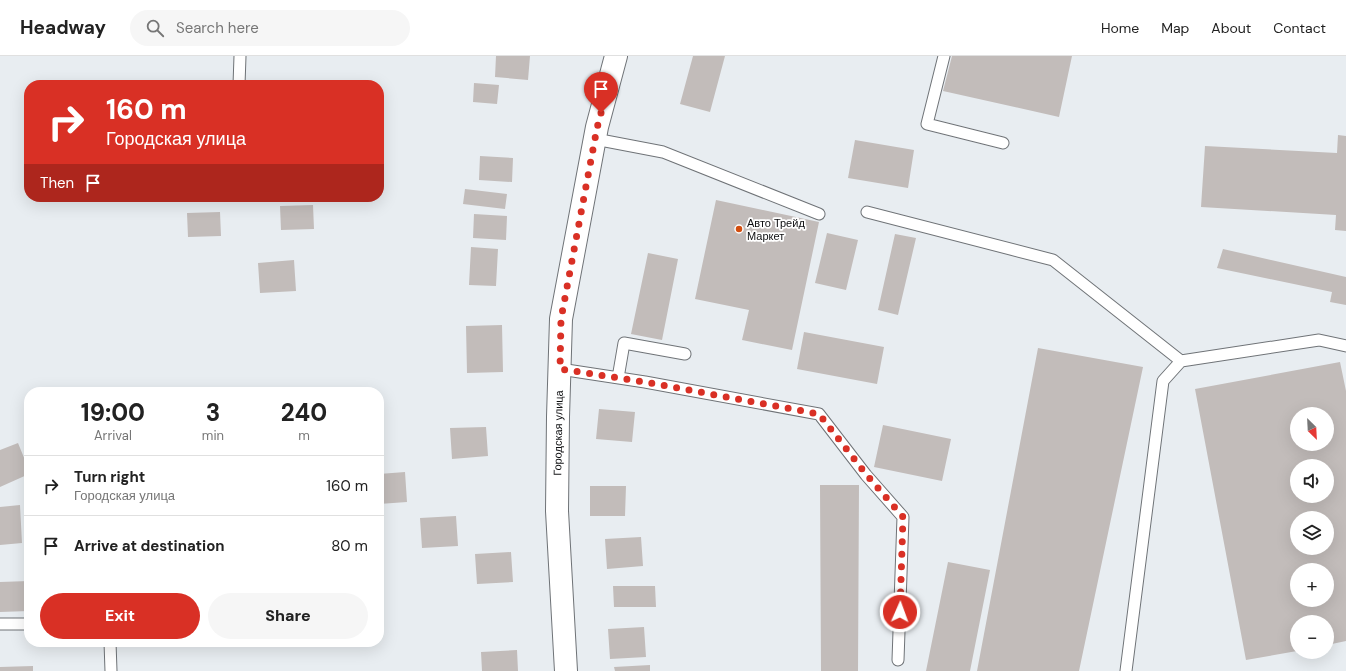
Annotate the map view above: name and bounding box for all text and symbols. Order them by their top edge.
search box [130,10,410,46]
text: Headway [20,15,106,40]
icon: search [144,17,166,39]
text: Search here [176,18,259,38]
text: Home [1101,19,1139,37]
text: Map [1161,19,1189,37]
text: About [1211,19,1251,37]
text: Contact [1273,19,1326,37]
pin [584,72,618,113]
icon: arrive [590,78,612,100]
text: 160 m [106,91,187,128]
icon: right [40,96,92,148]
text: Городская улица [106,127,246,151]
icon: arrive [82,172,104,194]
text: Then [40,173,74,193]
place label: Авто Трейд Маркет [747,216,805,243]
marker: Авто Трейд Маркет [734,224,744,234]
street label: Городская улица [550,389,566,476]
text: 19:00 [81,397,145,428]
text: 3 [206,397,220,428]
text: 240 [281,397,327,428]
north arrow [1290,407,1334,451]
map controls [1290,407,1334,659]
text: Arrival [94,427,132,444]
text: min [202,427,224,444]
text: m [298,427,310,444]
button: sound [1290,459,1334,503]
text: Turn right [74,467,145,487]
icon: right [40,475,62,497]
text: 160 m [326,476,368,496]
text: Городская улица [74,487,175,504]
button: layers [1290,511,1334,555]
icon: arrive [40,535,62,557]
text: Arrive at destination [74,536,225,556]
text: 80 m [331,536,368,556]
button: + [1290,563,1334,607]
position arrow [879,591,921,633]
button: Exit [40,593,200,639]
button: Share [208,593,368,639]
button: − [1290,615,1334,659]

